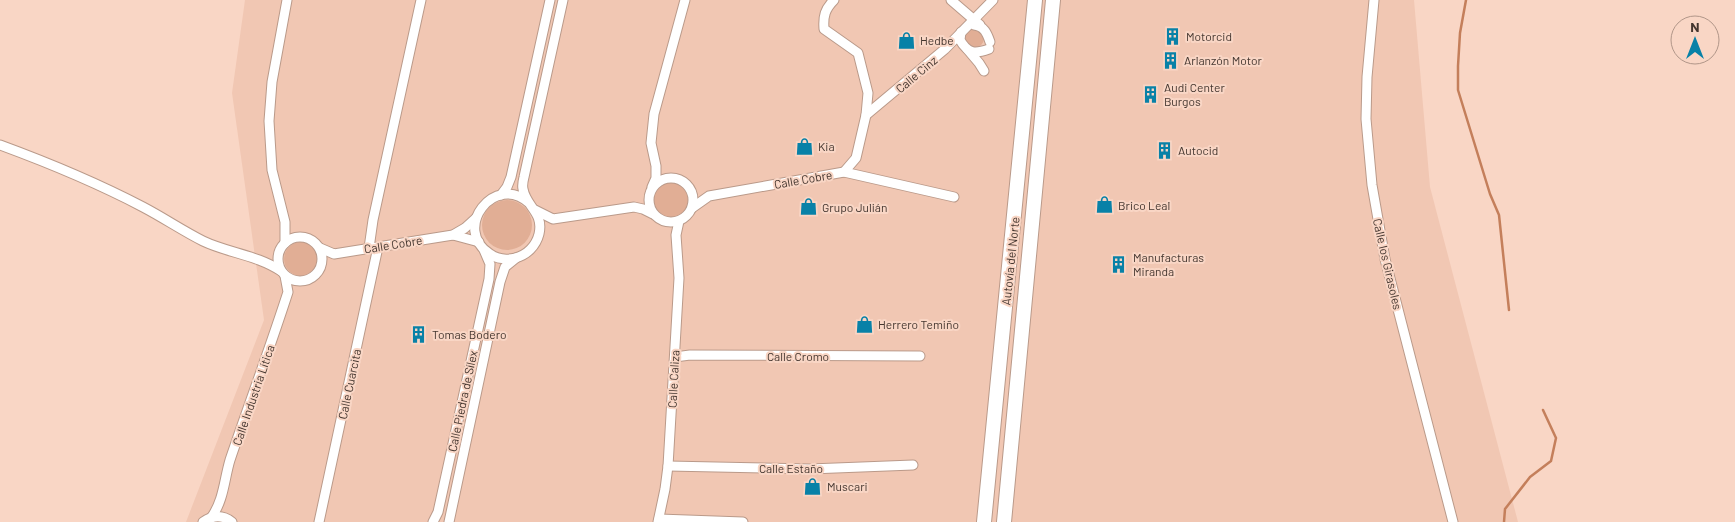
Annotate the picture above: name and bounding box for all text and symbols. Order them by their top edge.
north arrow [1670,15,1720,65]
text: N [1690,18,1700,35]
building icon: Motorcid [1162,26,1182,46]
place label: Motorcid [1186,29,1232,43]
shop icon: Hedbe [896,30,916,50]
place label: Hedbe [920,33,954,47]
building icon: Arlanzón Motor [1160,50,1180,70]
street label: Calle Cinz [892,53,940,95]
place label: Arlanzón Motor [1184,53,1262,67]
place label: Audi Center Burgos [1164,80,1225,108]
building icon: Audi Center Burgos [1140,84,1160,104]
shop icon: Kia [794,136,814,156]
place label: Kia [818,139,835,153]
building icon: Autocid [1154,140,1174,160]
place label: Autocid [1178,143,1218,157]
street label: Calle Cobre [773,167,833,191]
shop icon: Brico Leal [1094,195,1114,215]
shop icon: Grupo Julián [798,197,818,217]
place label: Brico Leal [1118,198,1170,212]
place label: Grupo Julián [822,200,887,214]
street label: Autovía del Norte [998,216,1022,306]
street label: Calle los Girasoles [1371,217,1405,311]
street label: Calle Cobre [363,232,423,256]
place label: Manufacturas Miranda [1133,250,1204,278]
building icon: Manufacturas Miranda [1109,254,1129,274]
shop icon: Herrero Temiño [854,314,874,334]
place label: Herrero Temiño [878,317,959,331]
building icon: Tomas Bodero [408,324,428,344]
place label: Tomas Bodero [432,327,507,341]
street label: Calle Industria Lítica [229,343,277,447]
street label: Calle Cuarcita [335,348,363,420]
street label: Calle Piedra de Sílex [444,349,480,453]
street label: Calle Cromo [767,349,829,363]
street label: Calle Caliza [664,350,682,408]
street label: Calle Estaño [759,461,823,475]
shop icon: Muscari [803,476,823,496]
place label: Muscari [827,479,868,493]

